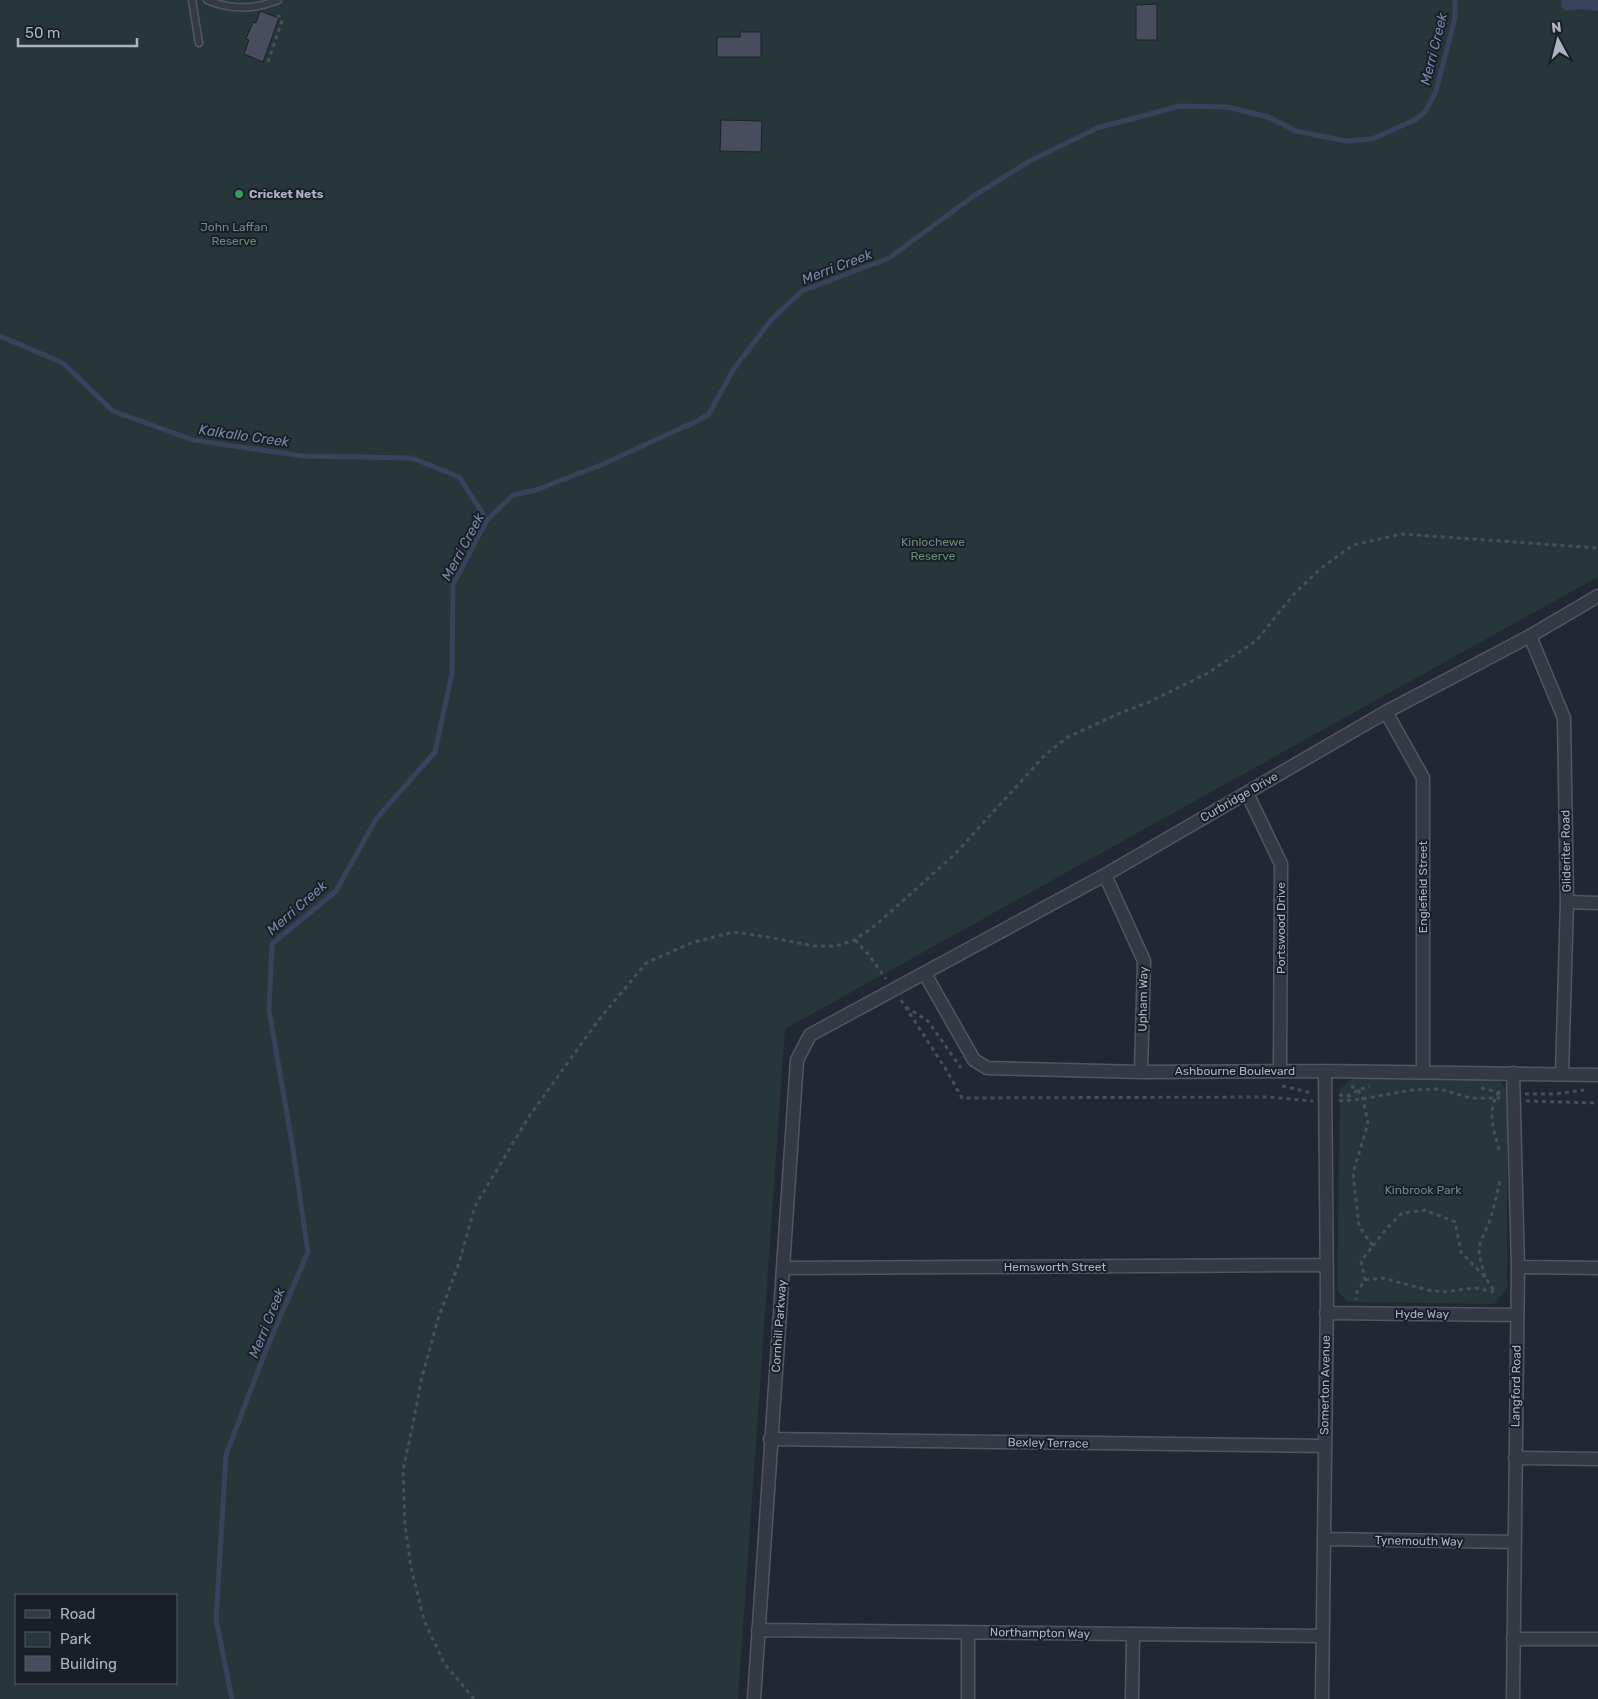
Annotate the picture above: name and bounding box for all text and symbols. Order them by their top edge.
water label: Merri Creek [1417,10,1451,87]
scale bar [18,15,136,47]
north arrow [1533,15,1583,65]
text: N [1550,19,1563,37]
text: 50 m [25,24,60,42]
place label: Cricket Nets [249,187,324,201]
marker: Cricket Nets [233,188,245,200]
park label: John Laffan Reserve [200,220,268,248]
water label: Merri Creek [799,246,875,288]
water label: Kalkallo Creek [198,421,291,451]
water label: Merri Creek [438,510,488,584]
park label: Kinlochewe Reserve [901,535,965,563]
street label: Curbridge Drive [1198,769,1281,825]
street label: Glideriter Road [1558,810,1574,892]
street label: Englefield Street [1416,841,1430,933]
water label: Merri Creek [264,877,331,939]
street label: Portswood Drive [1274,882,1288,974]
street label: Upham Way [1135,966,1151,1032]
street label: Ashbourne Boulevard [1175,1064,1295,1078]
park label: Kinbrook Park [1385,1183,1462,1197]
street label: Hemsworth Street [1004,1260,1107,1274]
street label: Cornhill Parkway [769,1279,789,1373]
water label: Merri Creek [245,1285,289,1360]
street label: Hyde Way [1395,1307,1449,1321]
street label: Somerton Avenue [1317,1335,1333,1435]
street label: Langford Road [1508,1345,1524,1427]
street label: Bexley Terrace [1007,1435,1089,1451]
street label: Tynemouth Way [1375,1533,1464,1549]
legend [15,1594,178,1684]
text: Road [60,1605,96,1623]
street label: Northampton Way [990,1625,1091,1641]
text: Park [60,1630,91,1648]
text: Building [60,1655,117,1673]

